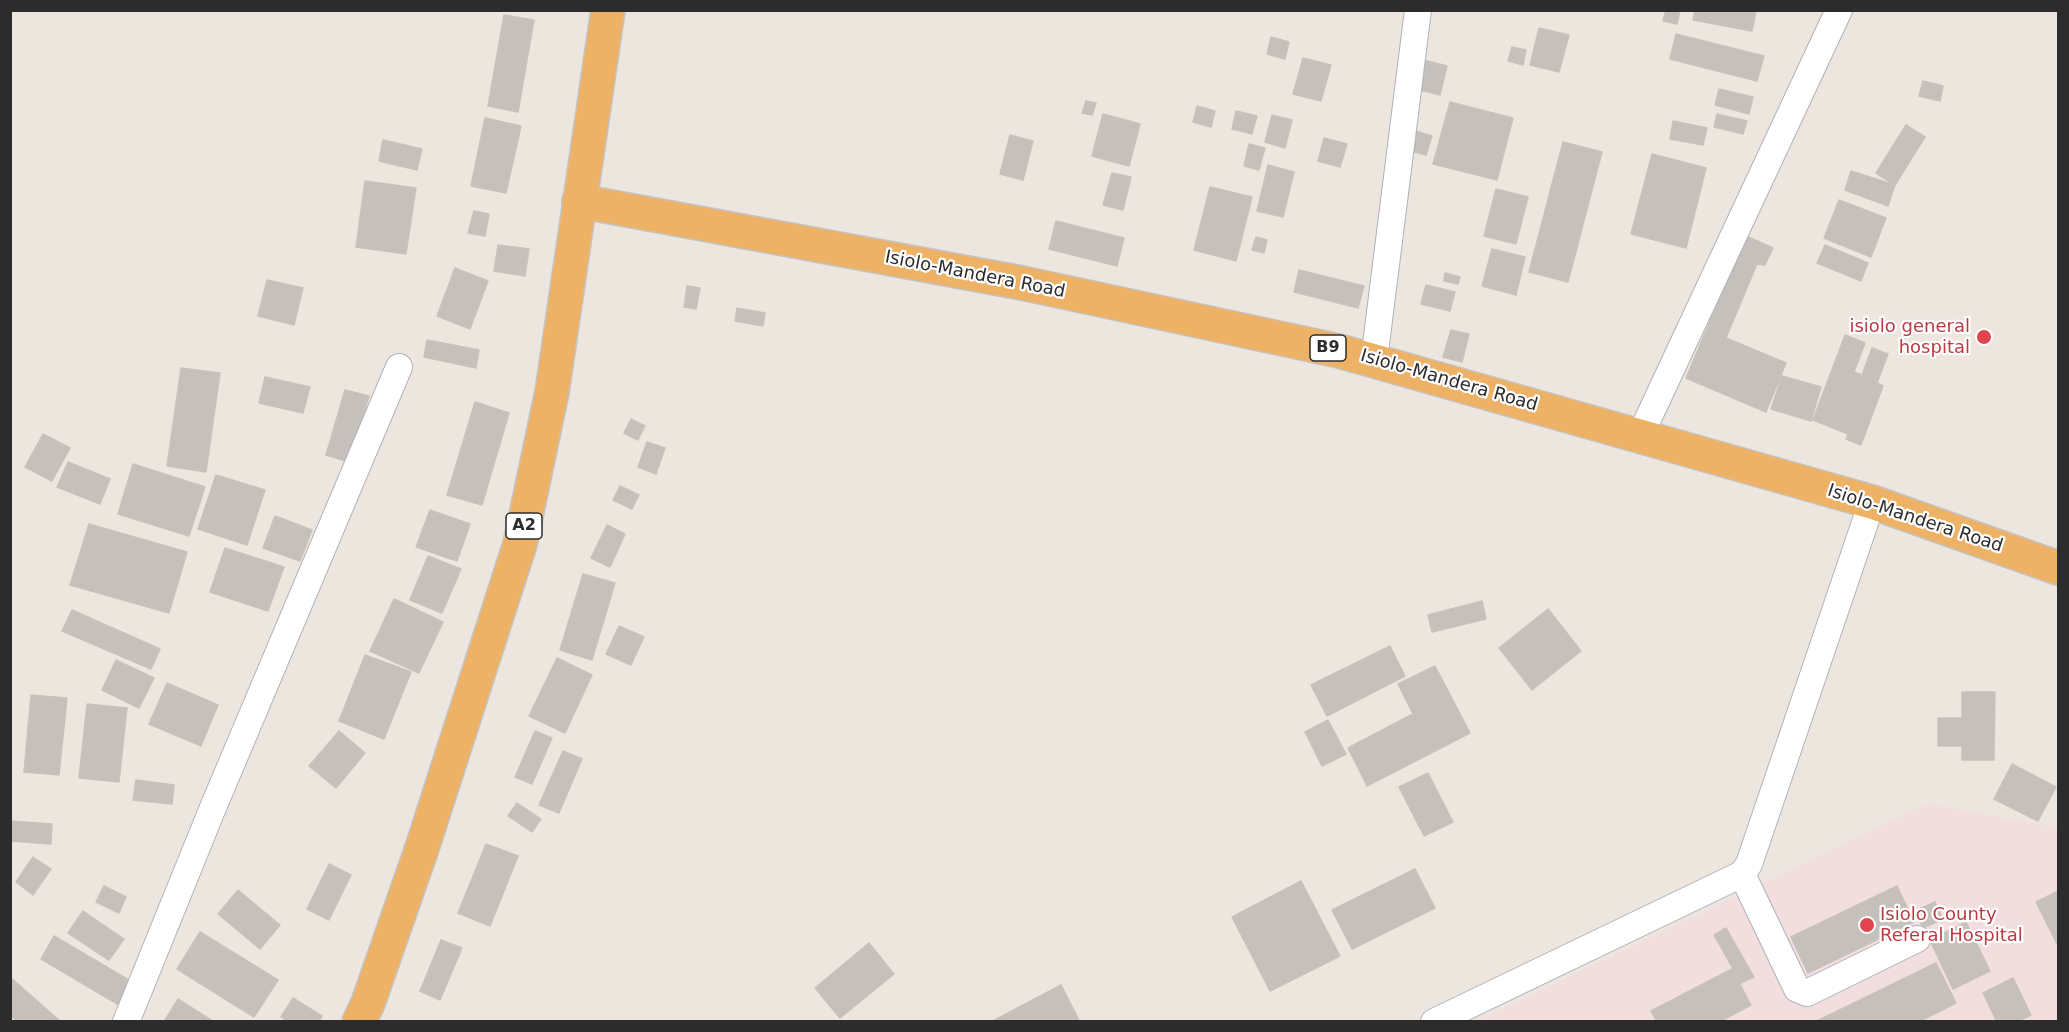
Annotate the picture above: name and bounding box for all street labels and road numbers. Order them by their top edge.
street label: Isiolo-Mandera Road [883,247,1067,303]
road number: B9 [1310,335,1346,361]
street label: Isiolo-Mandera Road [1358,345,1540,417]
street label: Isiolo-Mandera Road [1824,480,2006,558]
road number: A2 [506,513,542,539]

